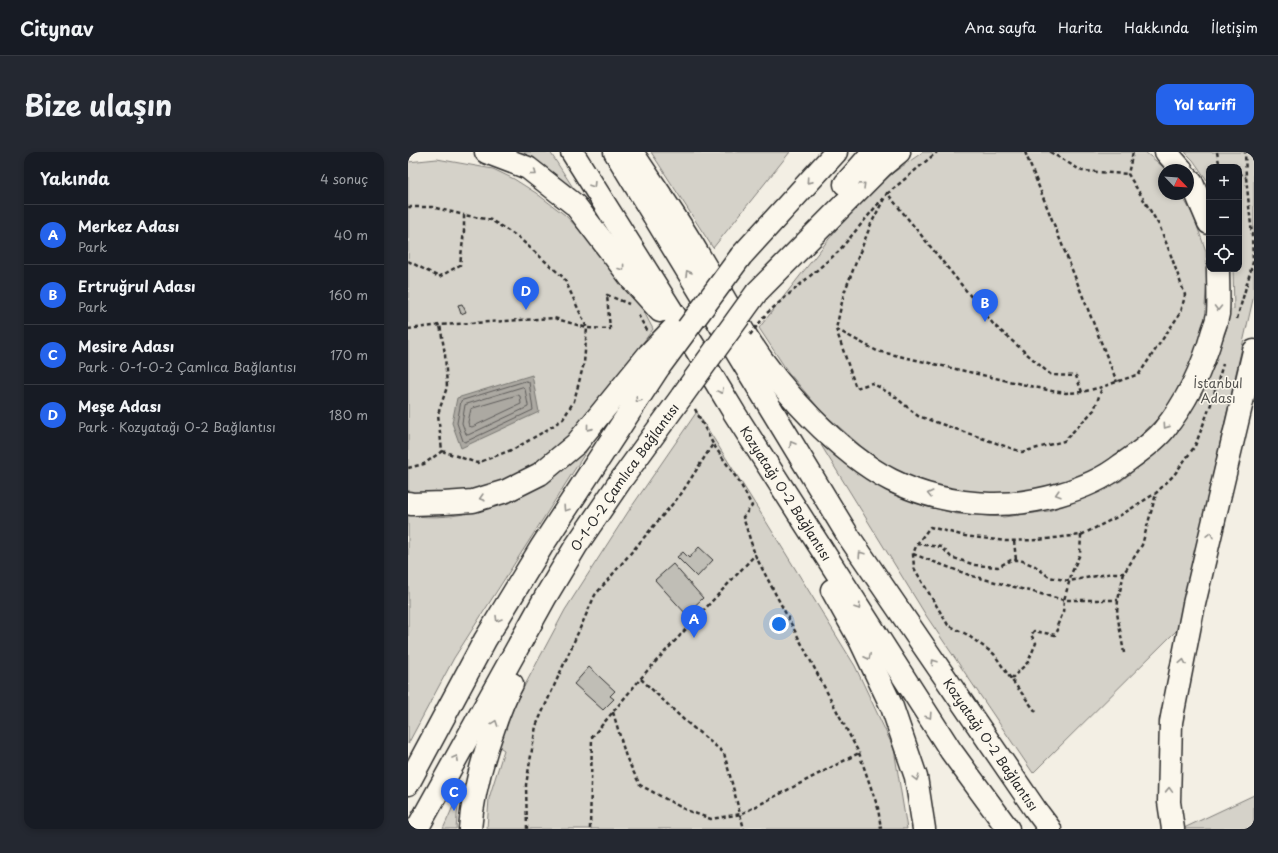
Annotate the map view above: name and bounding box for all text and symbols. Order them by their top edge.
text: Citynav [20,14,93,42]
text: Ana sayfa [965,17,1036,38]
text: Harita [1058,17,1102,38]
text: Hakkında [1124,17,1189,38]
text: İletişim [1211,17,1258,38]
text: Bize ulaşın [24,83,172,126]
button: Yol tarifi [1156,84,1254,125]
north arrow [1158,164,1194,200]
map controls [1206,164,1242,272]
button: + [1206,164,1242,200]
text: Yakında [40,165,110,191]
text: 4 sonuç [320,169,368,188]
one-way arrow [530,169,537,176]
one-way arrow [807,176,814,184]
one-way arrow [588,181,596,188]
one-way arrow [859,182,866,190]
button: − [1206,200,1242,236]
text: Merkez Adası [78,214,179,237]
text: A [48,225,58,244]
text: 40 m [334,225,368,244]
button: locate [1206,236,1242,272]
text: Park [78,237,107,256]
one-way arrow [618,263,625,270]
one-way arrow [686,270,693,277]
text: Ertruğrul Adası [78,274,196,297]
pin: D [513,277,539,310]
text: B [49,285,57,304]
text: 160 m [329,285,368,304]
pin: B [972,289,998,322]
text: Park [78,297,107,316]
one-way arrow [1213,305,1222,311]
text: Mesire Adası [78,334,174,357]
text: C [48,345,58,364]
text: 170 m [330,345,368,364]
text: Park · O-1-O-2 Çamlıca Bağlantısı [78,357,297,376]
park label: İstanbul Adası [1193,373,1243,407]
one-way arrow [716,387,723,394]
text: Meşe Adası [78,394,161,417]
one-way arrow [635,396,643,403]
street label: O-1-O-2 Çamlıca Bağlantısı [565,399,683,555]
text: D [48,405,58,424]
text: 180 m [329,405,368,424]
text: Park · Kozyatağı O-2 Bağlantısı [78,417,276,436]
one-way arrow [1164,421,1171,428]
street label: Kozyatağı O-2 Bağlantısı [736,422,837,564]
one-way arrow [587,423,594,431]
one-way arrow [790,441,797,448]
one-way arrow [1055,489,1062,498]
one-way arrow [927,491,934,499]
one-way arrow [479,493,486,502]
one-way arrow [564,504,571,511]
one-way arrow [1206,531,1214,538]
one-way arrow [858,552,865,559]
one-way arrow [854,602,861,609]
pin: A [681,605,707,638]
your location [769,614,789,634]
one-way arrow [495,615,503,622]
one-way arrow [863,653,871,661]
one-way arrow [1178,658,1186,665]
one-way arrow [932,659,939,666]
street label: Kozyatağı O-2 Bağlantısı [939,674,1043,814]
one-way arrow [924,712,931,719]
one-way arrow [491,720,499,727]
one-way arrow [452,755,459,762]
one-way arrow [911,775,919,781]
pin: C [441,778,467,811]
one-way arrow [1165,787,1173,793]

